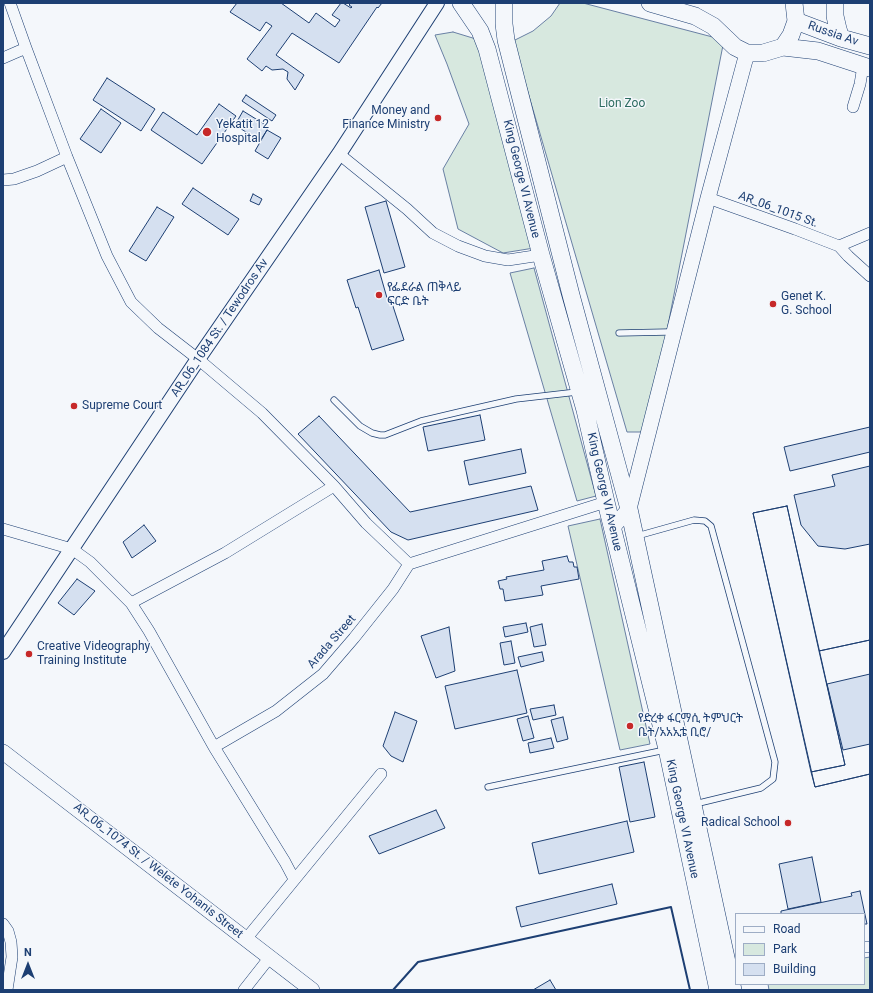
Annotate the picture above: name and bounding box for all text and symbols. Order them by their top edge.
street label: Russia Av [806,19,860,49]
park label: Lion Zoo [599,97,645,111]
place label: Money and Finance Ministry [342,104,430,132]
marker: Money and Finance Ministry [433,113,443,123]
place label: Yekatit 12 Hospital [216,118,269,146]
street label: King George VI Avenue [499,118,543,240]
marker: Yekatit 12 Hospital [201,126,213,138]
street label: AR_06_1015 St. [736,189,820,231]
street label: AR_06_1084 St. / Tewodros Av [168,256,272,400]
place label: የፌደራል ጠቅላይ ፍርድ ቤት [387,281,462,309]
marker: የፌደራል ጠቅላይ ፍርድ ቤት [374,290,384,300]
place label: Genet K. G. School [781,290,832,318]
marker: Genet K. G. School [768,299,778,309]
place label: Supreme Court [82,399,162,413]
marker: Supreme Court [69,401,79,411]
street label: King George VI Avenue [583,431,625,553]
street label: Arada Street [305,612,359,672]
place label: Creative Videography Training Institute [37,640,150,668]
marker: Creative Videography Training Institute [24,649,34,659]
place label: የድረቀ ፋርማሲ ትምህርት ቤት/አአኢቴ ቢሮ/ [638,712,743,740]
marker: የድረቀ ፋርማሲ ትምህርት ቤት/አአኢቴ ቢሮ/ [625,721,635,731]
street label: King George VI Avenue [662,758,702,880]
street label: AR_06_1074 St. / Welete Yohanis Street [70,800,246,942]
place label: Radical School [701,816,780,830]
marker: Radical School [783,818,793,828]
legend [735,913,865,985]
text: Road [773,922,801,936]
text: Park [773,942,797,956]
north arrow [8,945,48,985]
text: N [24,946,32,959]
text: Building [773,962,816,976]

